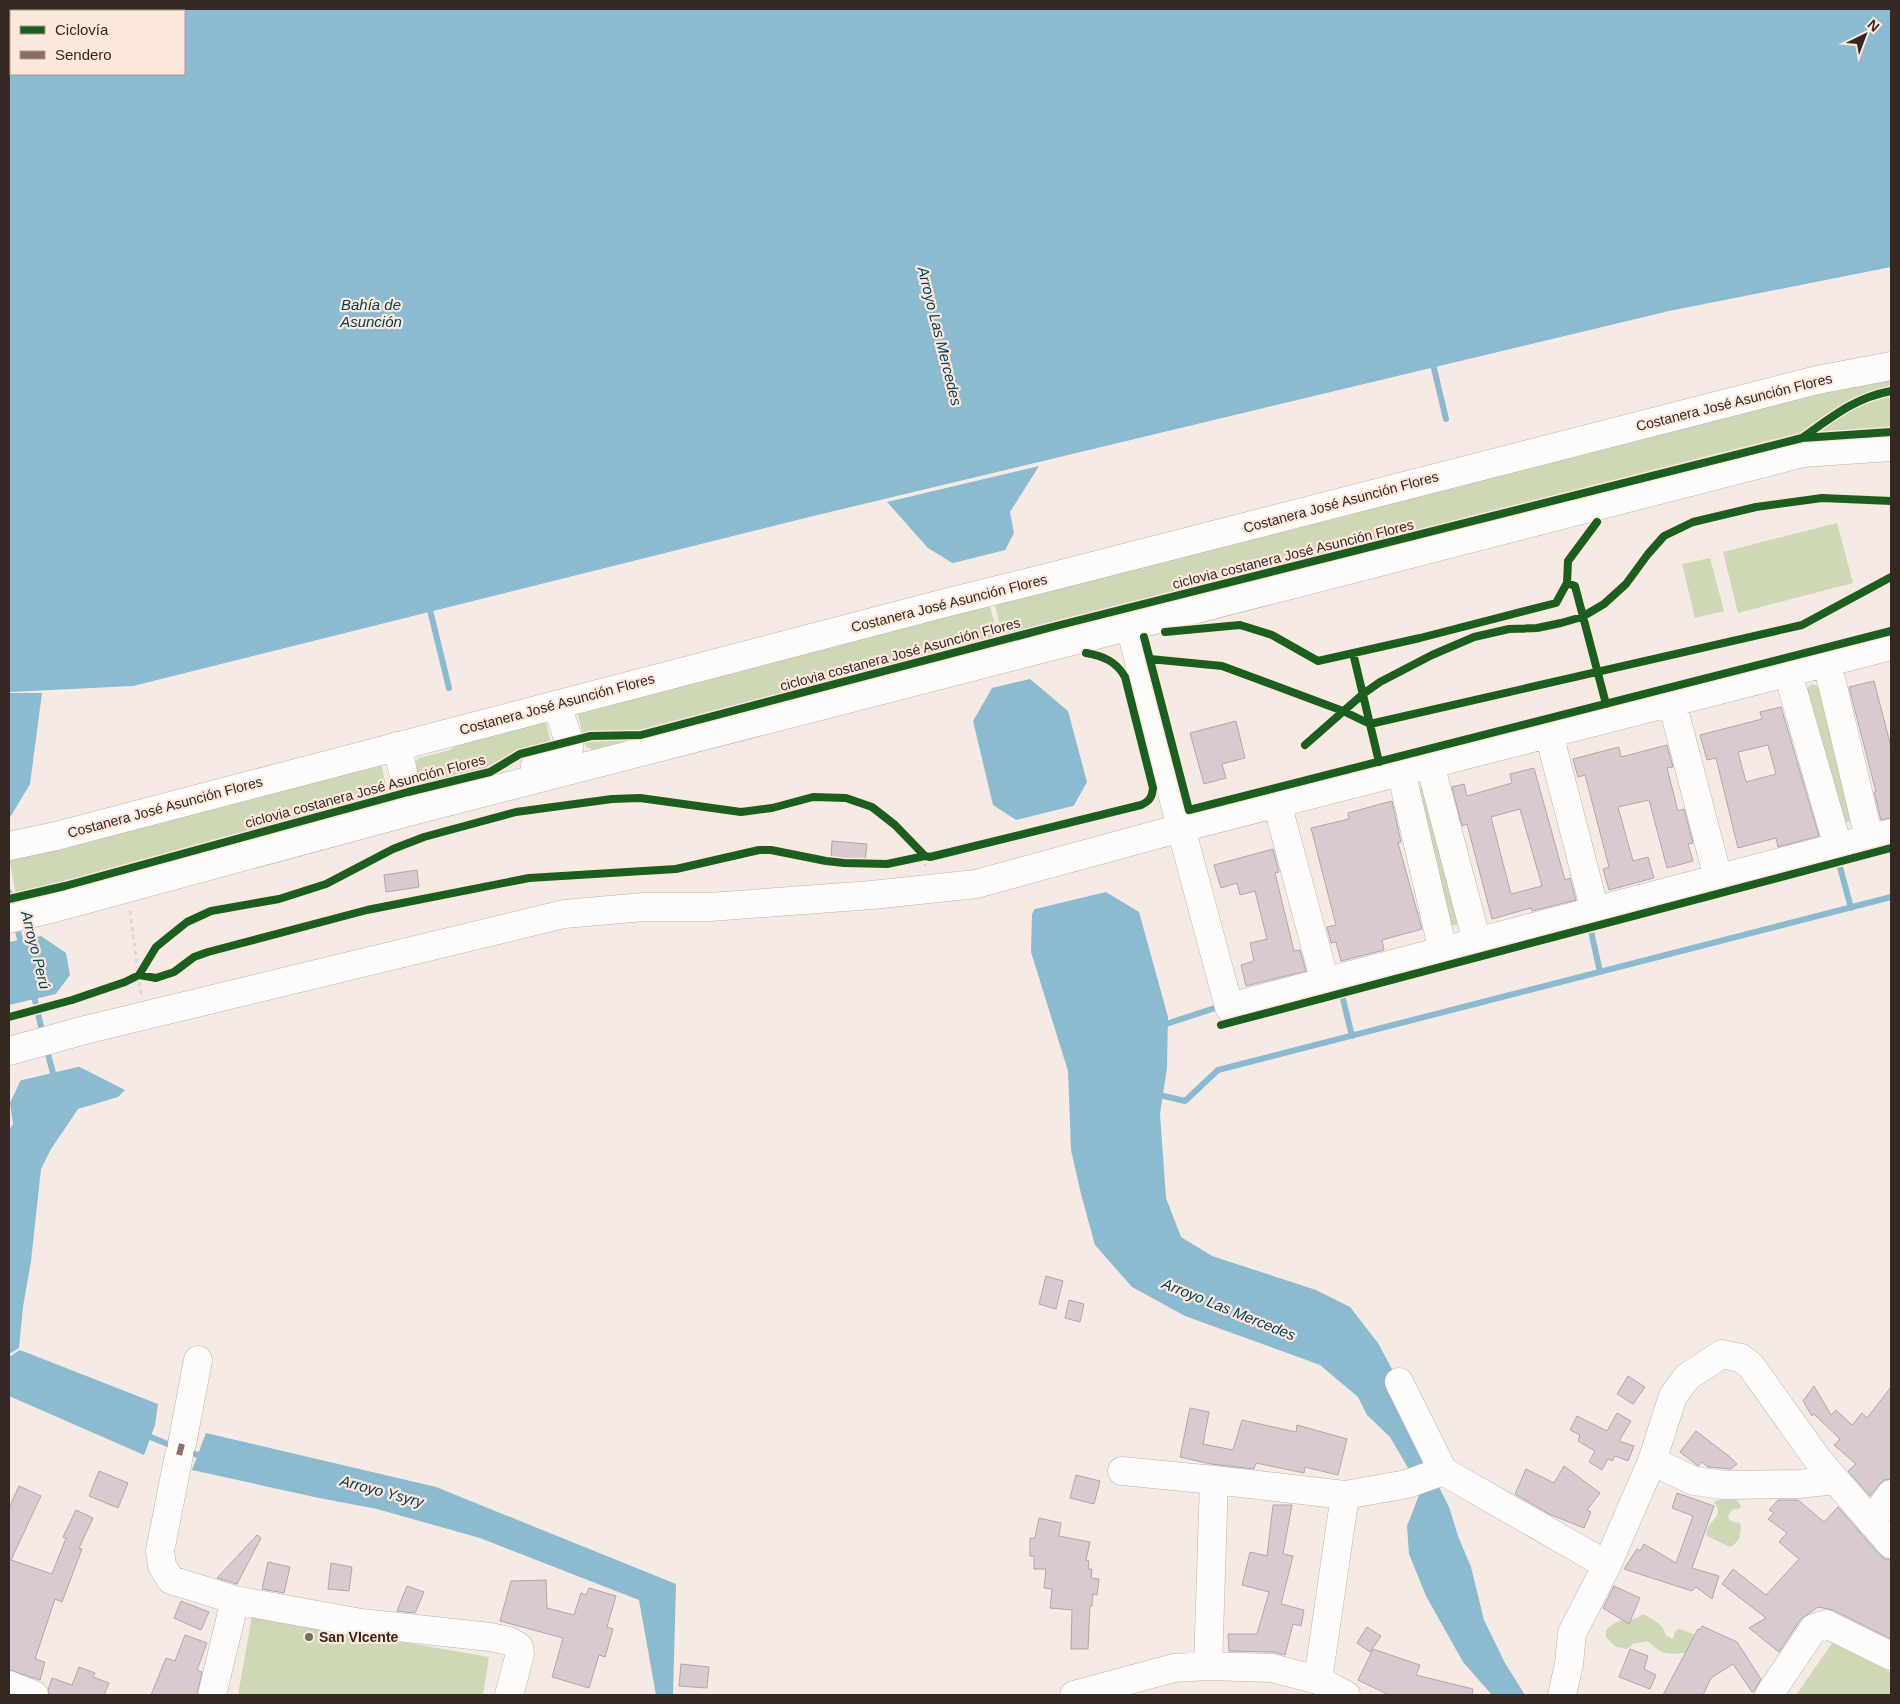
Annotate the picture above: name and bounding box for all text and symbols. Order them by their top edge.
legend [10,10,185,75]
north arrow [1840,10,1890,60]
text: N [1865,16,1883,35]
text: Ciclovía [55,21,109,38]
text: Sendero [55,46,112,63]
water label: Arroyo Las Mercedes [914,264,966,408]
water label: Bahía de Asunción [339,296,402,330]
street label: Costanera José Asunción Flores [1634,370,1834,434]
street label: Costanera José Asunción Flores [1242,468,1440,536]
street label: ciclovia costanera José Asunción Flores [1171,516,1415,592]
street label: Costanera José Asunción Flores [849,571,1049,635]
street label: ciclovia costanera José Asunción Flores [778,614,1022,694]
street label: Costanera José Asunción Flores [458,670,656,738]
street label: ciclovia costanera José Asunción Flores [243,751,487,831]
street label: Costanera José Asunción Flores [66,773,264,841]
water label: Arroyo Perú [18,908,54,992]
water label: Arroyo Las Mercedes [1159,1274,1299,1344]
water label: Arroyo Ysyry [338,1471,427,1511]
place label: San VIcente [319,1629,399,1645]
marker: San VIcente [303,1631,315,1643]

